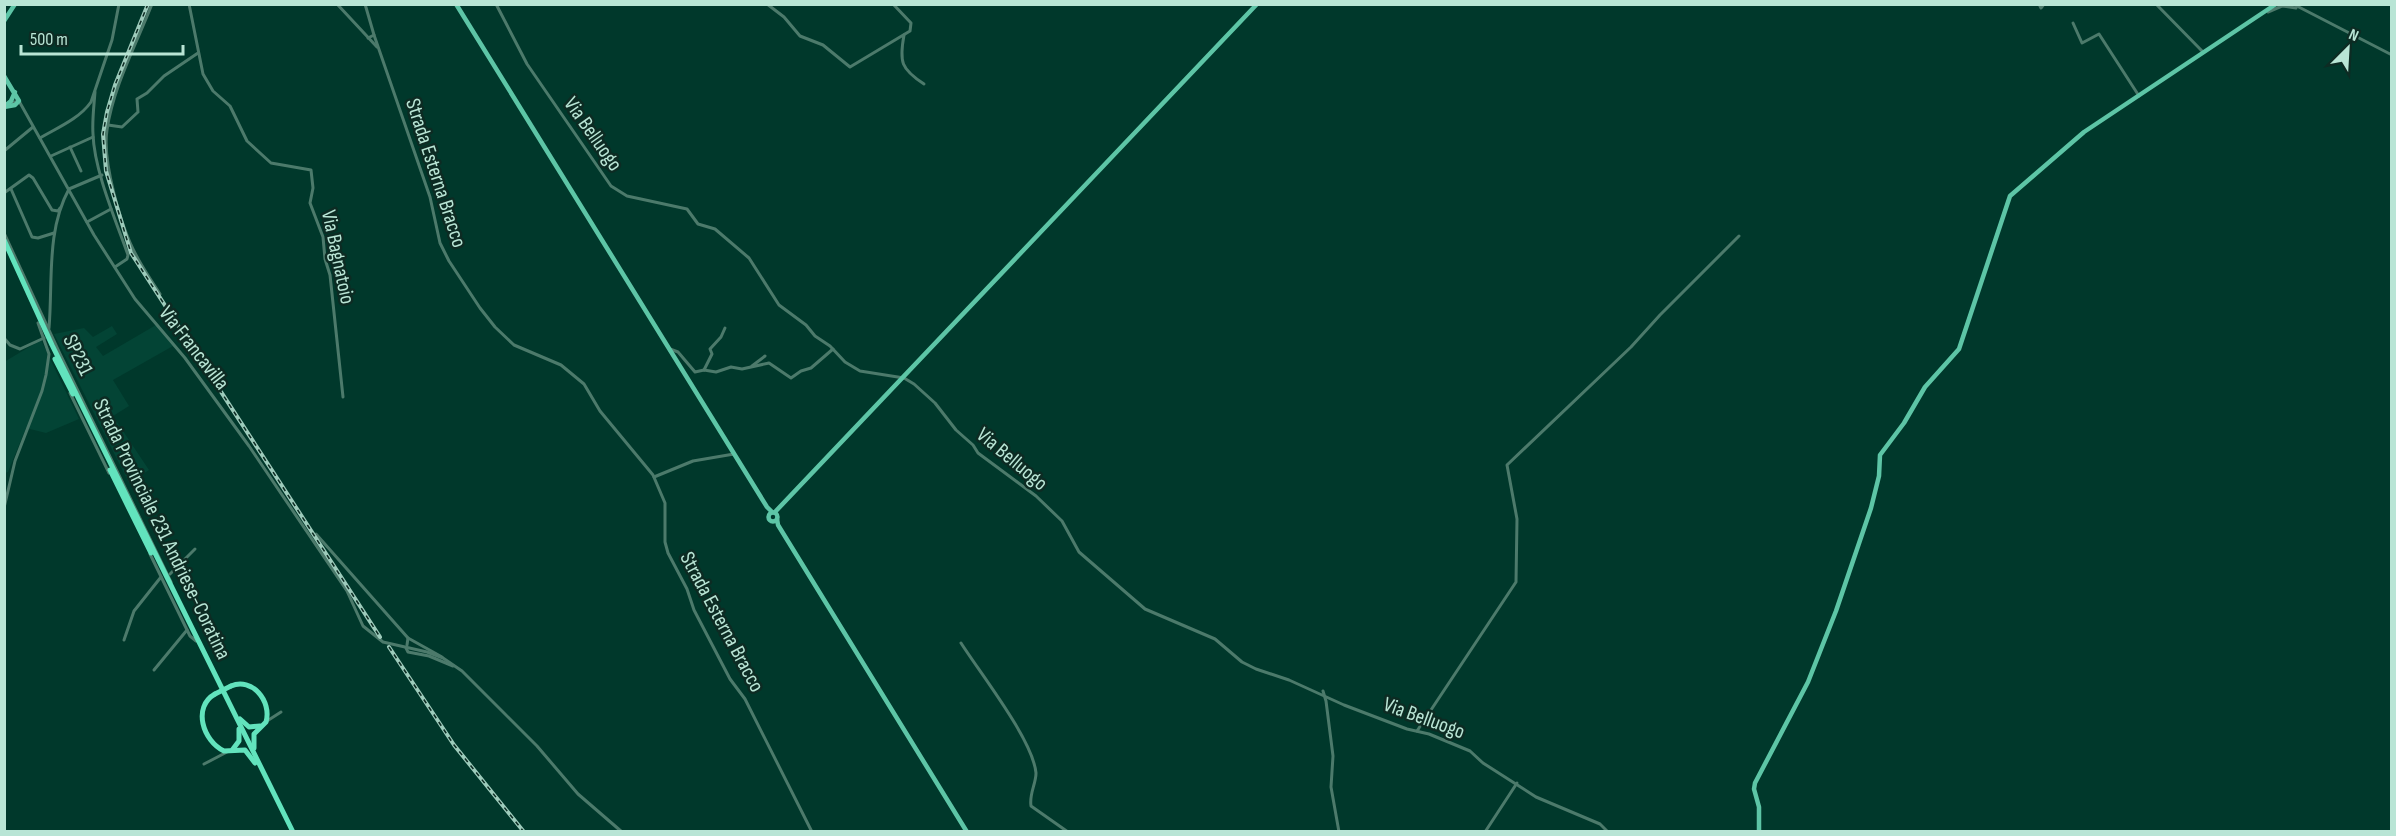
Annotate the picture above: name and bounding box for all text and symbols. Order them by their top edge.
scale bar [21,18,183,56]
north arrow [2318,18,2378,78]
text: N [2346,25,2361,46]
text: 500 m [30,29,68,50]
street label: Via Belluogo [558,92,628,176]
street label: Strada Esterna Bracco [400,95,472,251]
street label: Via Bagnatoio [316,208,360,306]
street label: Via Francavilla [154,301,234,395]
street label: SP231 [57,330,99,380]
street label: Strada Provinciale 231 Andriese-Coratina [88,395,236,663]
street label: Via Belluogo [971,422,1053,496]
street label: Strada Esterna Bracco [675,548,769,696]
street label: Via Belluogo [1380,692,1468,744]

